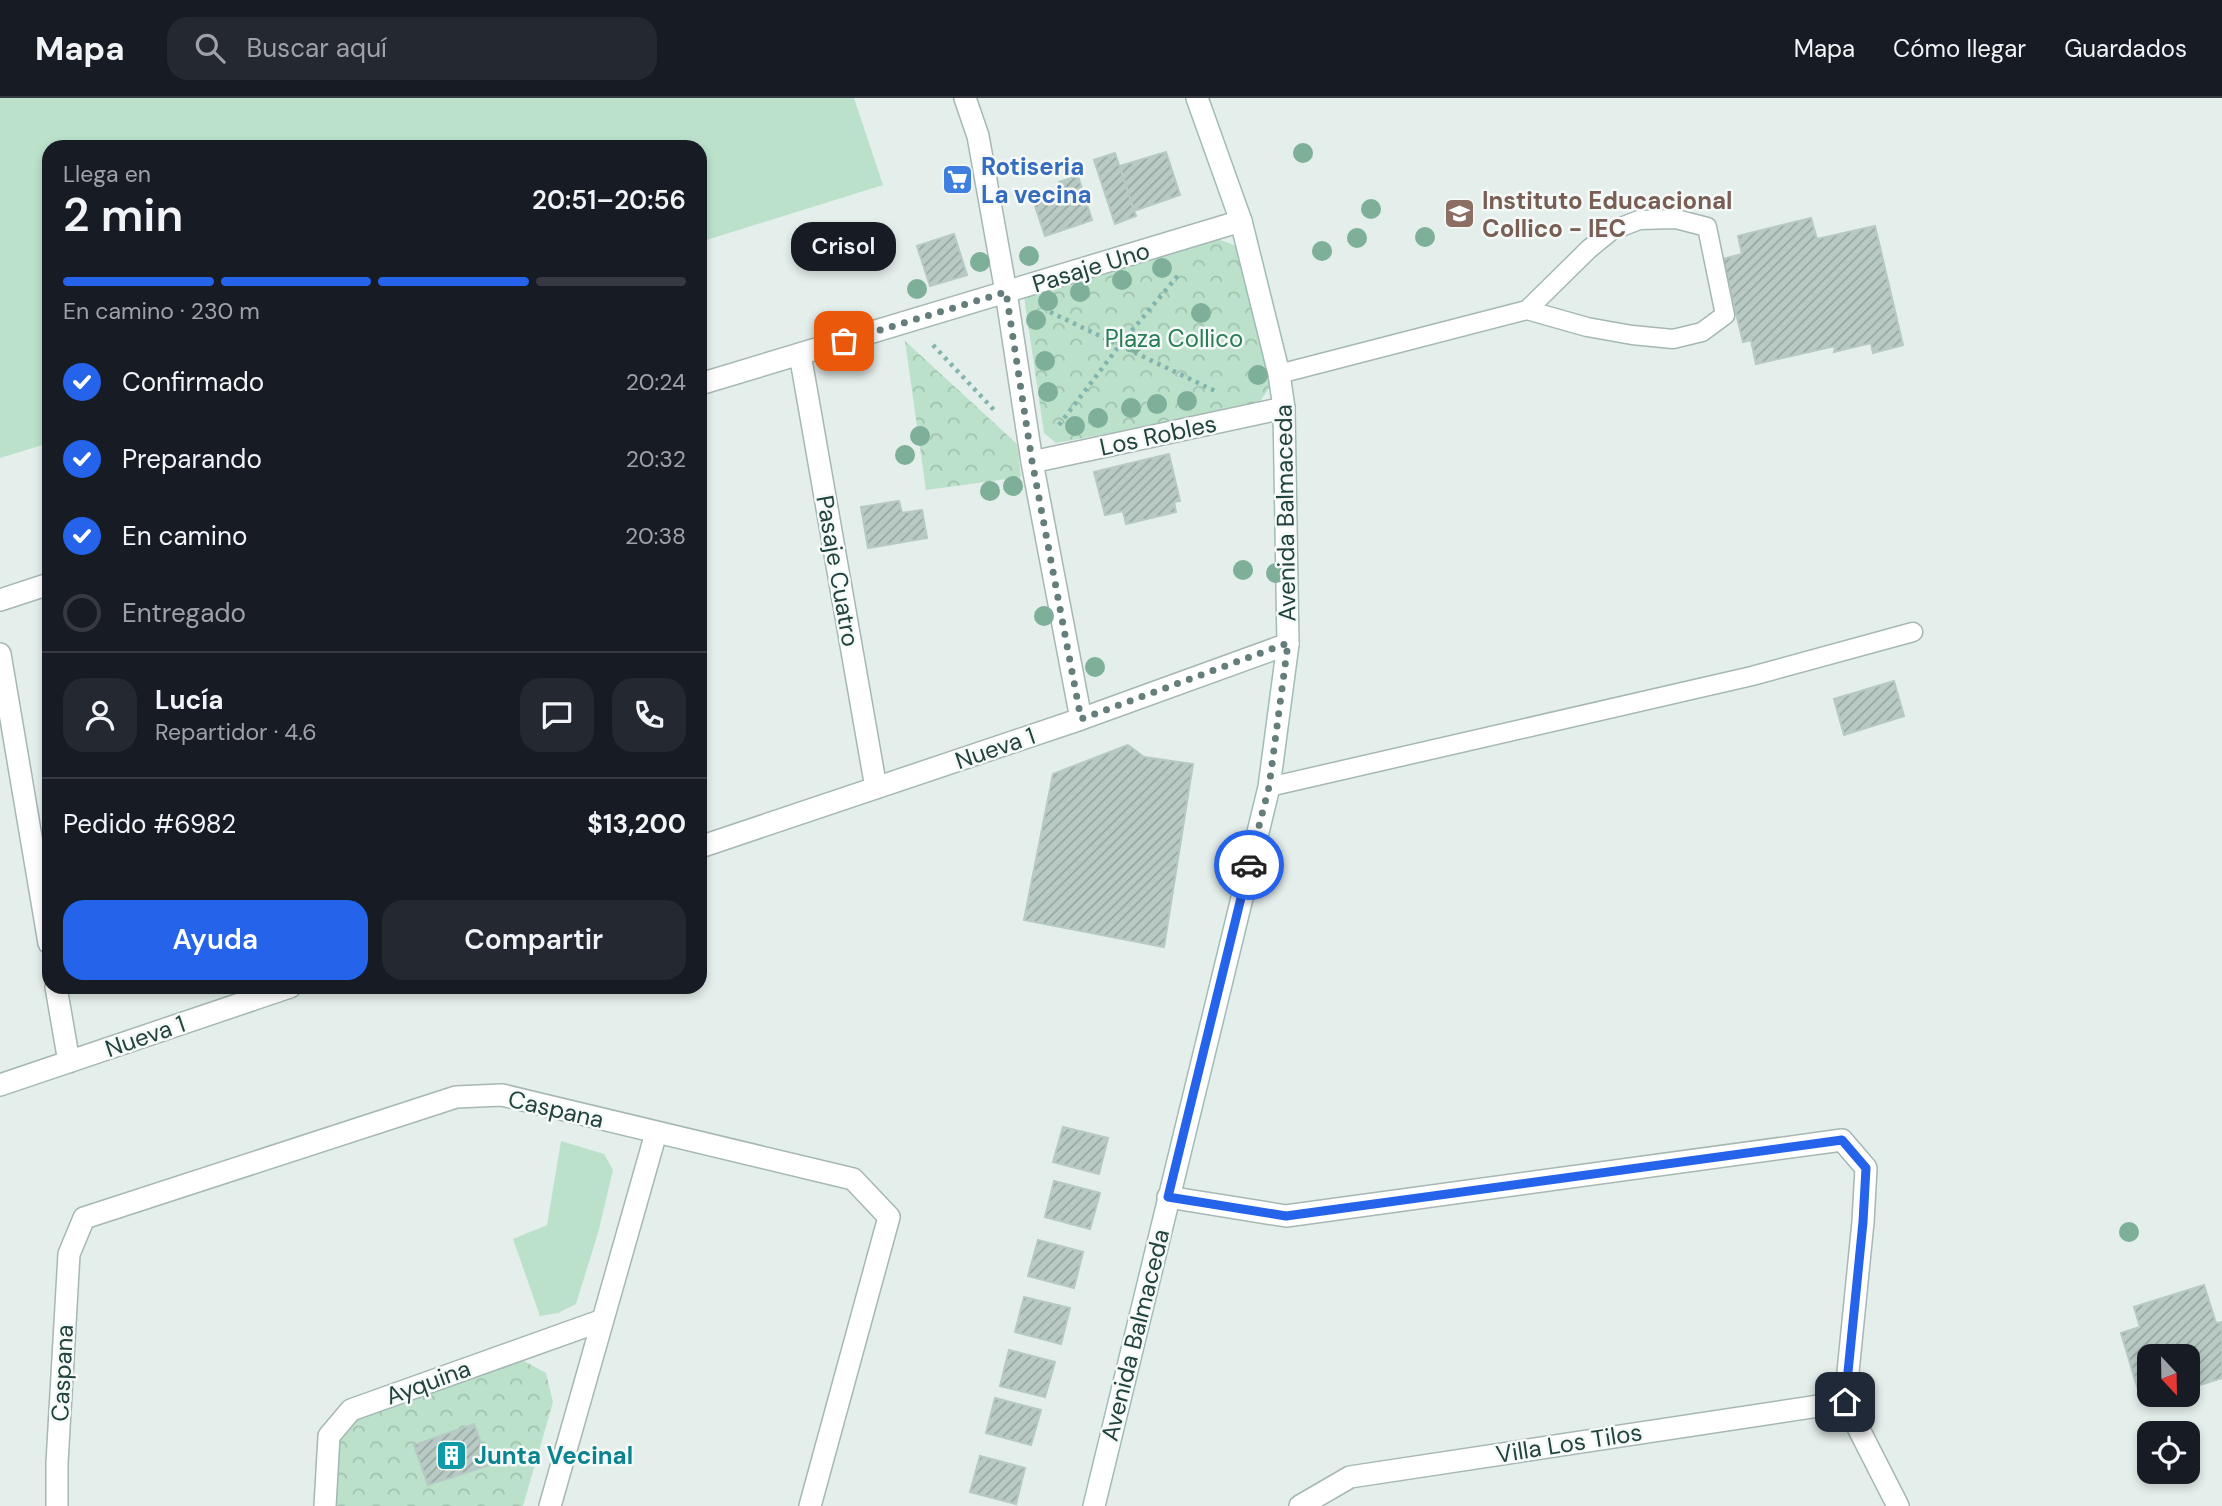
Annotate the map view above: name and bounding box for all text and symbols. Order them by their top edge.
search box [167,17,657,80]
text: Mapa [35,27,125,70]
icon: search [191,29,229,67]
text: Buscar aquí [247,31,387,65]
text: Mapa [1794,33,1855,64]
text: Cómo llegar [1893,33,2026,64]
text: Guardados [2064,33,2187,64]
place label: Rotiseria La vecina [981,151,1092,210]
text: Llega en [63,159,151,189]
supermarket icon: Rotiseria La vecina [941,163,975,197]
text: 20:51–20:56 [532,183,686,217]
text: 2 min [63,185,183,245]
place label: Instituto Educacional Collico - IEC [1482,185,1732,244]
school or university icon: Instituto Educacional Collico - IEC [1442,197,1476,231]
callout: Crisol [792,222,896,271]
text: Crisol [812,231,875,261]
street label: Pasaje Uno [1029,234,1153,300]
text: En camino · 230 m [63,296,260,326]
pin [814,311,874,371]
icon: bag [825,322,863,360]
park label: Plaza Collico [1105,323,1243,354]
icon: check [63,363,101,401]
text: Confirmado [122,365,264,399]
text: 20:24 [626,367,686,397]
street label: Avenida Balmaceda [1268,404,1302,622]
street label: Los Robles [1097,408,1219,462]
icon: check [63,440,101,478]
text: Preparando [122,442,262,476]
text: 20:32 [626,444,686,474]
street label: Pasaje Cuatro [809,493,867,649]
icon: check [63,517,101,555]
text: En camino [122,519,247,553]
text: 20:38 [625,521,686,551]
text: Entregado [122,596,246,630]
button: person [63,678,137,752]
button: chat [520,678,594,752]
button: phone [612,678,686,752]
text: Lucía [155,683,223,717]
text: Repartidor · 4.6 [155,717,317,747]
street label: Nueva 1 [951,720,1039,776]
text: Pedido #6982 [63,807,236,841]
text: $13,200 [587,807,686,841]
courier [1214,830,1284,900]
icon: car [1230,846,1268,884]
button: Ayuda [63,900,368,980]
button: Compartir [382,900,686,980]
street label: Nueva 1 [101,1008,189,1064]
street label: Caspana [505,1083,607,1135]
street label: Avenida Balmaceda [1094,1226,1176,1444]
street label: Caspana [44,1324,80,1422]
north arrow [2137,1344,2200,1407]
map controls [2137,1344,2200,1484]
street label: Ayquina [381,1352,475,1412]
pin [1815,1372,1875,1432]
icon: home [1826,1383,1864,1421]
street label: Villa Los Tilos [1494,1416,1644,1470]
button: locate [2137,1421,2200,1484]
building icon: Junta Vecinal [434,1438,468,1472]
place label: Junta Vecinal [474,1440,633,1471]

